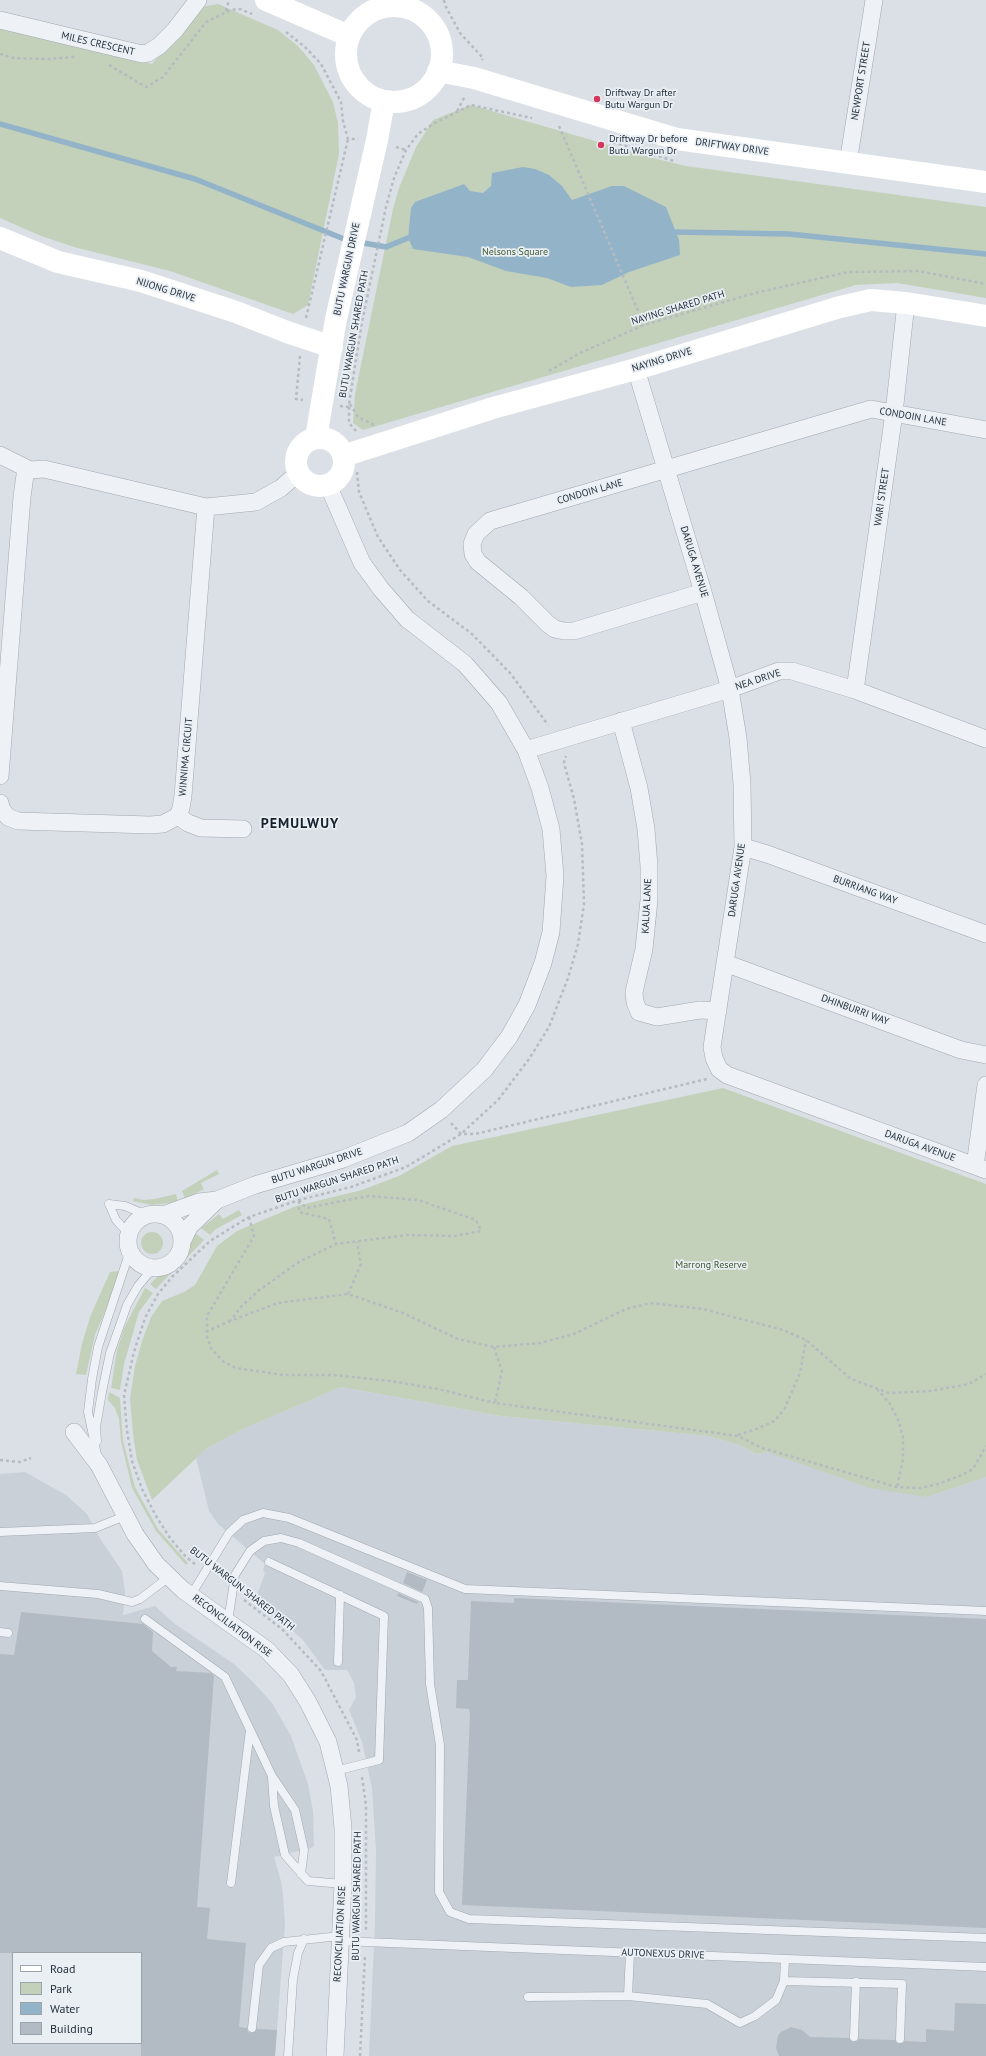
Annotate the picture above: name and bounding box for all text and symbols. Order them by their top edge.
street label: MILES CRESCENT [60,30,136,58]
street label: NEWPORT STREET [849,41,873,121]
place label: Driftway Dr after Butu Wargun Dr [605,87,676,110]
marker: Driftway Dr after Butu Wargun Dr [592,94,602,104]
place label: Driftway Dr before Butu Wargun Dr [609,133,688,156]
street label: DRIFTWAY DRIVE [695,136,769,158]
marker: Driftway Dr before Butu Wargun Dr [596,140,606,150]
street label: BUTU WARGUN DRIVE [331,221,363,317]
park label: Nelsons Square [482,246,548,258]
street label: BUTU WARGUN SHARED PATH [337,269,371,399]
street label: NIJONG DRIVE [135,275,197,305]
street label: NAYING SHARED PATH [630,288,726,328]
street label: NAYING DRIVE [630,345,694,375]
street label: CONDOIN LANE [879,405,947,429]
street label: WARI STREET [872,467,892,527]
street label: CONDOIN LANE [556,477,624,507]
street label: DARUGA AVENUE [677,525,711,599]
street label: NEA DRIVE [734,667,782,693]
street label: WINNIMA CIRCUIT [177,717,195,797]
district label: PEMULWUY [261,816,339,832]
street label: DARUGA AVENUE [726,842,748,918]
street label: BURRIANG WAY [831,873,899,907]
street label: KALUA LANE [640,878,654,934]
street label: DHINBURRI WAY [819,992,891,1028]
street label: DARUGA AVENUE [883,1128,957,1164]
street label: BUTU WARGUN DRIVE [270,1146,364,1186]
street label: BUTU WARGUN SHARED PATH [274,1154,400,1206]
park label: Marrong Reserve [675,1259,747,1271]
street label: BUTU WARGUN SHARED PATH [187,1544,297,1634]
street label: RECONCILIATION RISE [190,1592,274,1660]
street label: BUTU WARGUN SHARED PATH [350,1831,364,1961]
street label: RECONCILIATION RISE [331,1886,349,1982]
street label: AUTONEXUS DRIVE [621,1947,705,1961]
legend [12,1952,142,2044]
text: Road [50,1961,75,1976]
text: Park [50,1981,72,1996]
text: Water [50,2001,80,2016]
text: Building [50,2021,93,2036]

